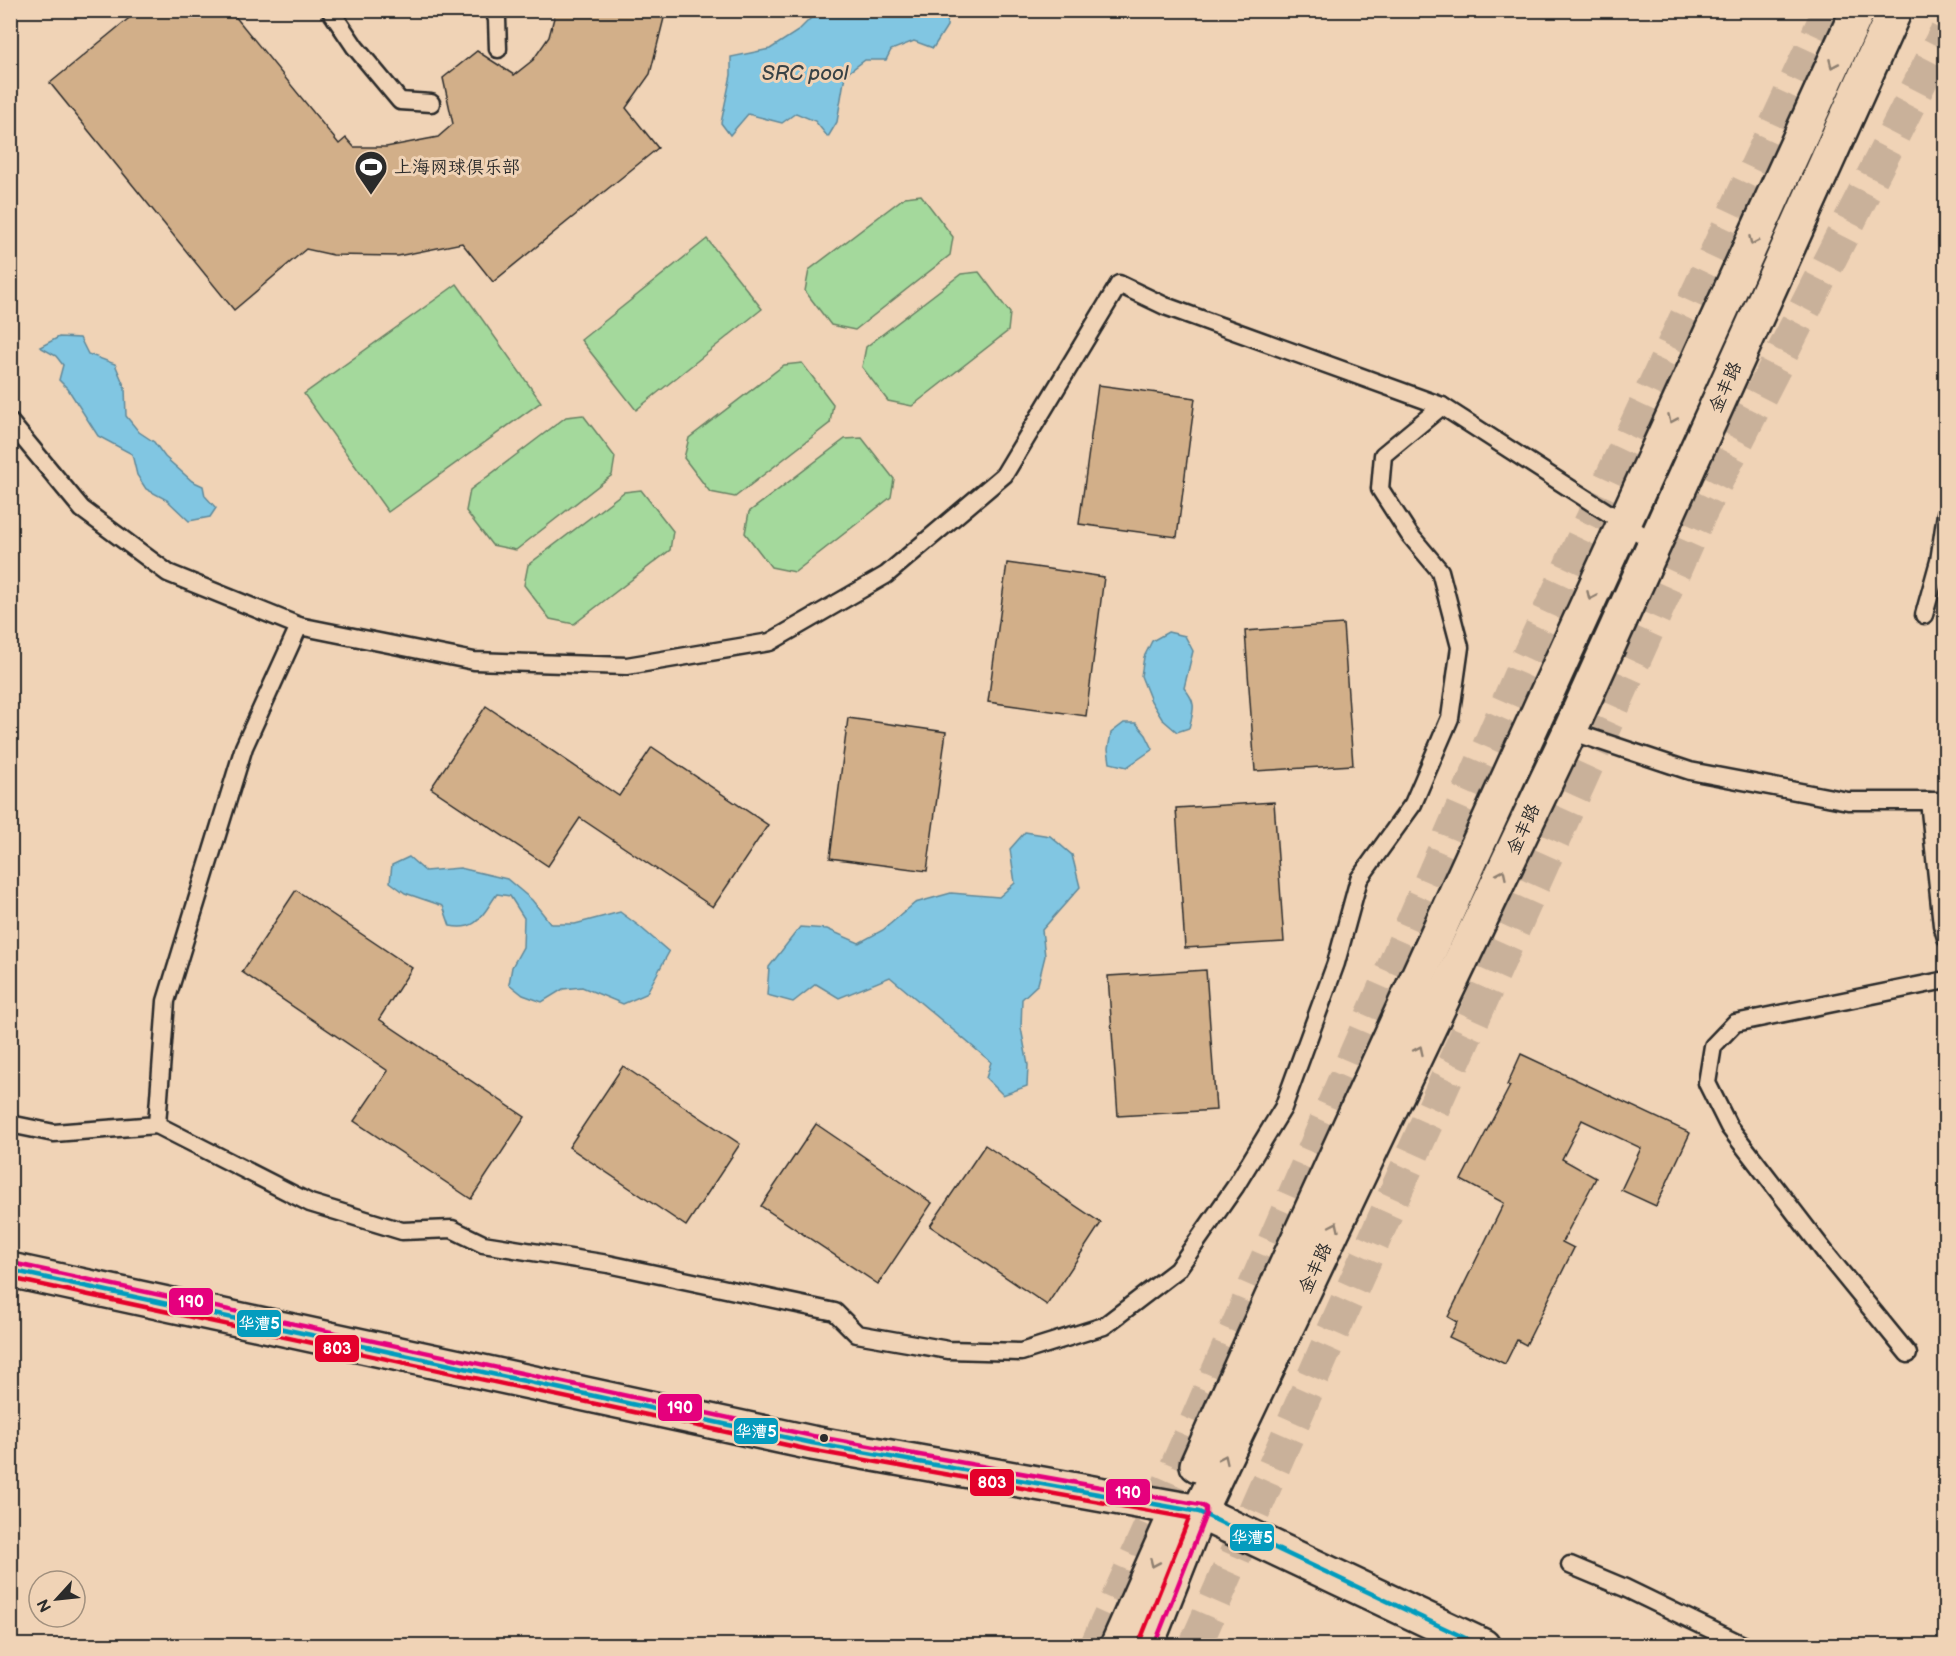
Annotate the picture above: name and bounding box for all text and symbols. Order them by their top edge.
one-way arrow [1829,57,1841,68]
water label: SRC pool [762,62,850,86]
sports icon: 上海网球俱乐部 [353,149,389,196]
place label: 上海网球俱乐部 [394,157,520,178]
one-way arrow [1748,235,1760,246]
street label: 金丰路 [1705,358,1746,416]
one-way arrow [1667,412,1679,423]
one-way arrow [1587,590,1599,601]
street label: 金丰路 [1503,800,1544,858]
one-way arrow [1495,869,1507,880]
one-way arrow [1411,1045,1423,1056]
one-way arrow [1327,1222,1339,1233]
street label: 金丰路 [1295,1239,1336,1297]
line badge: 190 [168,1287,214,1316]
text: 190 [178,1293,204,1312]
line badge: 华漕5 [236,1309,282,1338]
text: 华漕5 [238,1315,280,1334]
line badge: 803 [314,1334,360,1363]
text: 803 [323,1340,351,1359]
line badge: 190 [657,1393,703,1422]
text: 190 [667,1399,693,1418]
line badge: 华漕5 [733,1417,779,1445]
text: 华漕5 [735,1423,777,1442]
unlabelled marker [818,1432,830,1444]
one-way arrow [1217,1455,1229,1466]
line badge: 803 [969,1468,1015,1497]
text: 803 [978,1474,1006,1493]
line badge: 190 [1105,1478,1151,1506]
text: 190 [1115,1484,1141,1503]
line badge: 华漕5 [1229,1523,1275,1552]
text: 华漕5 [1231,1529,1273,1548]
one-way arrow [1149,1557,1161,1568]
north arrow [27,1569,87,1629]
text: N [34,1595,56,1615]

